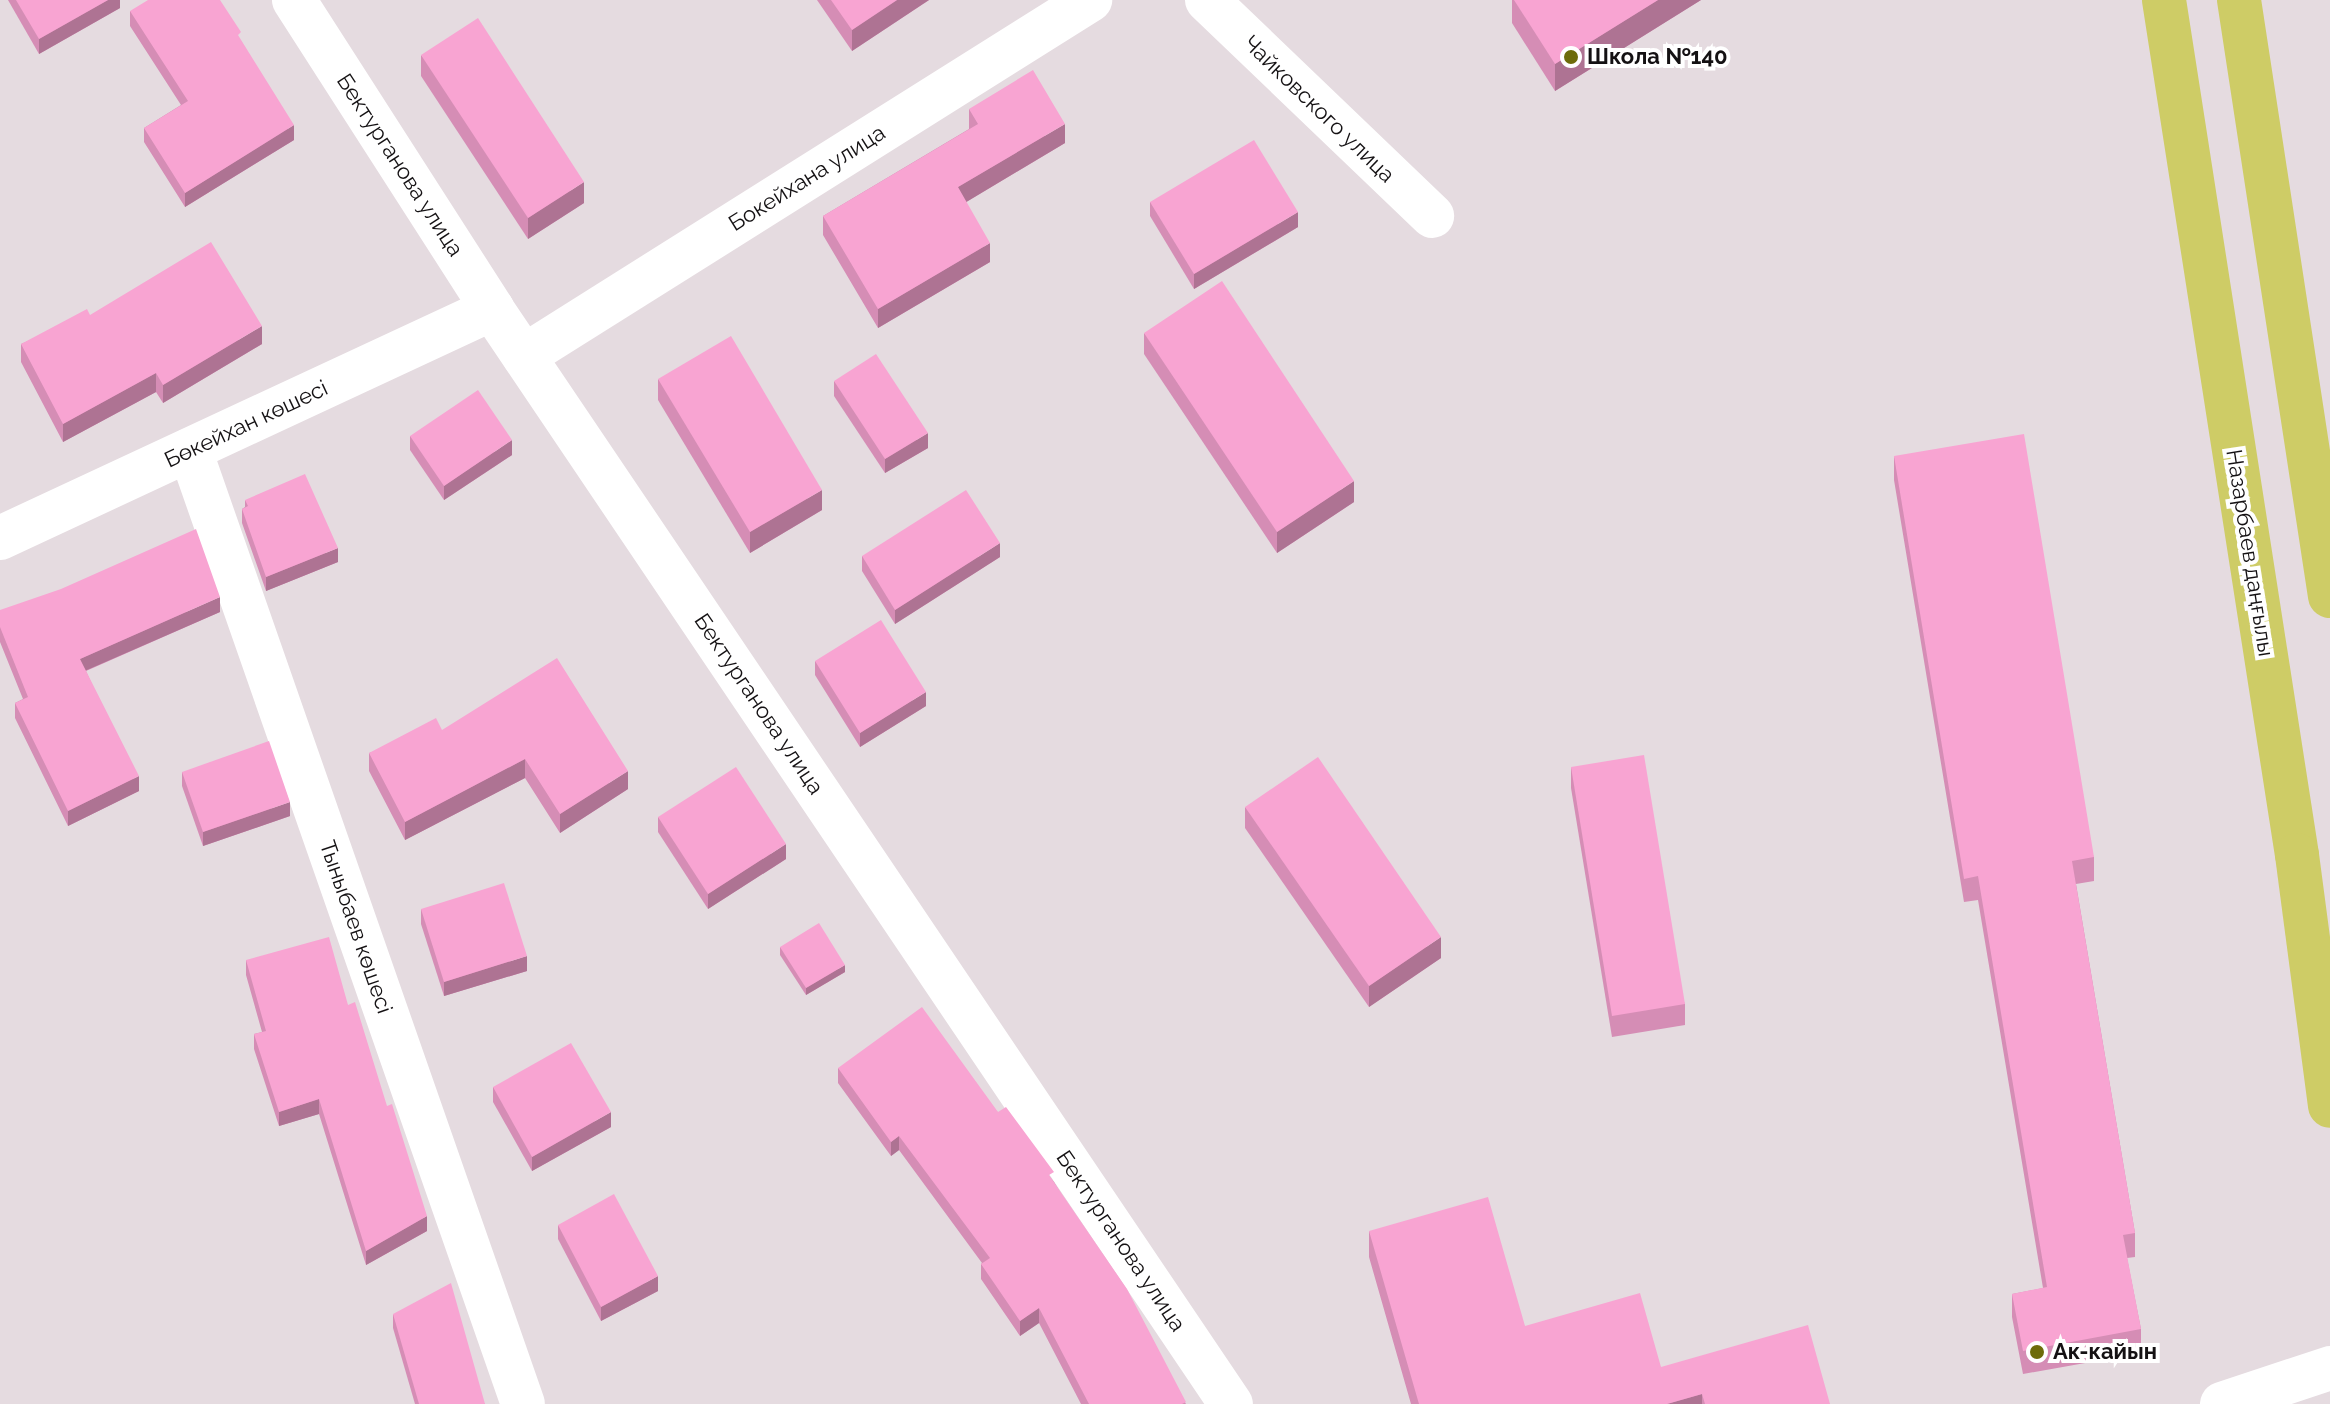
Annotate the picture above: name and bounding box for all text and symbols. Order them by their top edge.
street label: Чайковского улица [1238,30,1400,188]
place label: Школа №140 [1587,44,1728,70]
marker: Школа №140 [1562,48,1580,66]
street label: Бектурганова улица [331,68,469,262]
street label: Бокейхана улица [724,119,890,237]
street label: Бөкейхан көшесі [160,375,332,473]
street label: Назарбаев даңғылы [2221,448,2279,658]
street label: Бектурганова улица [688,608,830,800]
street label: Тыныбаев көшесі [314,837,398,1017]
street label: Бектурганова улица [1050,1145,1192,1337]
place label: Ак-кайын [2053,1339,2157,1365]
marker: Ак-кайын [2028,1343,2046,1361]

